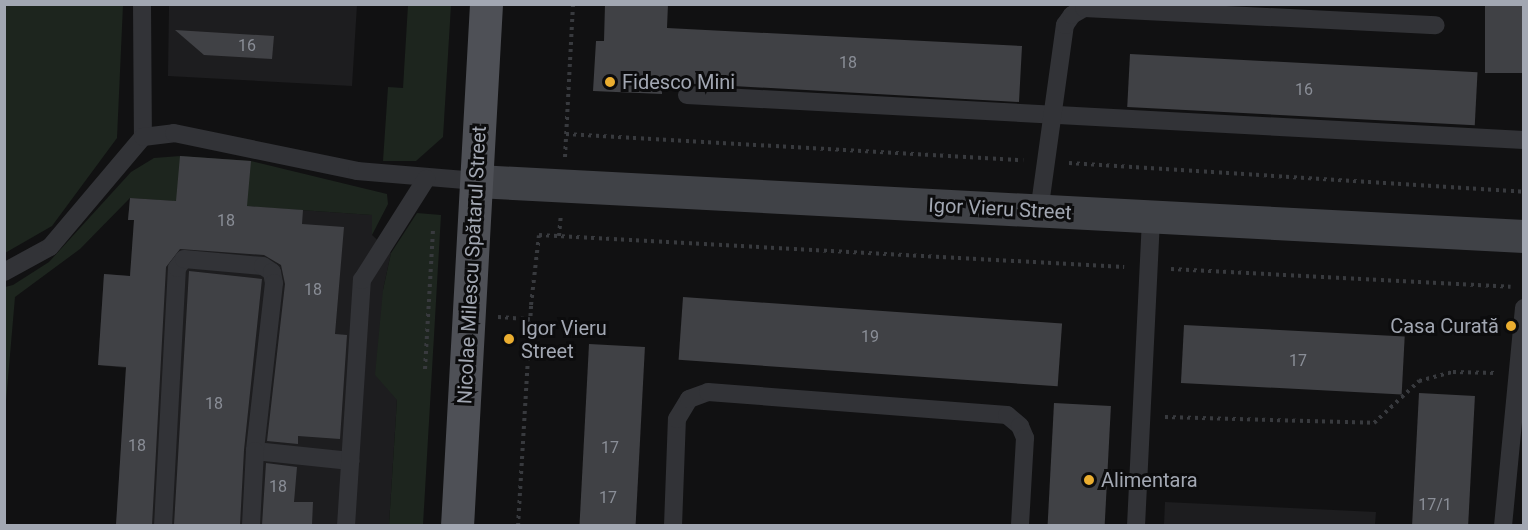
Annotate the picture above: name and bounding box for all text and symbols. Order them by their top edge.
house number: 16 [238,36,256,56]
house number: 18 [839,53,857,73]
place label: Fidesco Mini [622,70,735,94]
marker: Fidesco Mini [603,75,617,89]
house number: 16 [1295,80,1313,100]
street label: Nicolae Milescu Spătarul Street [453,125,491,405]
street label: Igor Vieru Street [928,193,1072,225]
house number: 18 [217,211,235,231]
house number: 18 [304,280,322,300]
place label: Casa Curată [1390,314,1499,338]
place label: Igor Vieru Street [521,316,607,363]
marker: Casa Curată [1504,319,1518,333]
house number: 19 [861,327,879,347]
marker: Igor Vieru Street [502,332,516,346]
house number: 17 [1289,351,1307,371]
house number: 18 [205,394,223,414]
house number: 18 [128,436,146,456]
house number: 17 [601,438,619,458]
place label: Alimentara [1101,468,1198,492]
marker: Alimentara [1082,473,1096,487]
house number: 18 [269,477,287,497]
house number: 17 [599,488,617,508]
house number: 17/1 [1418,495,1452,515]

